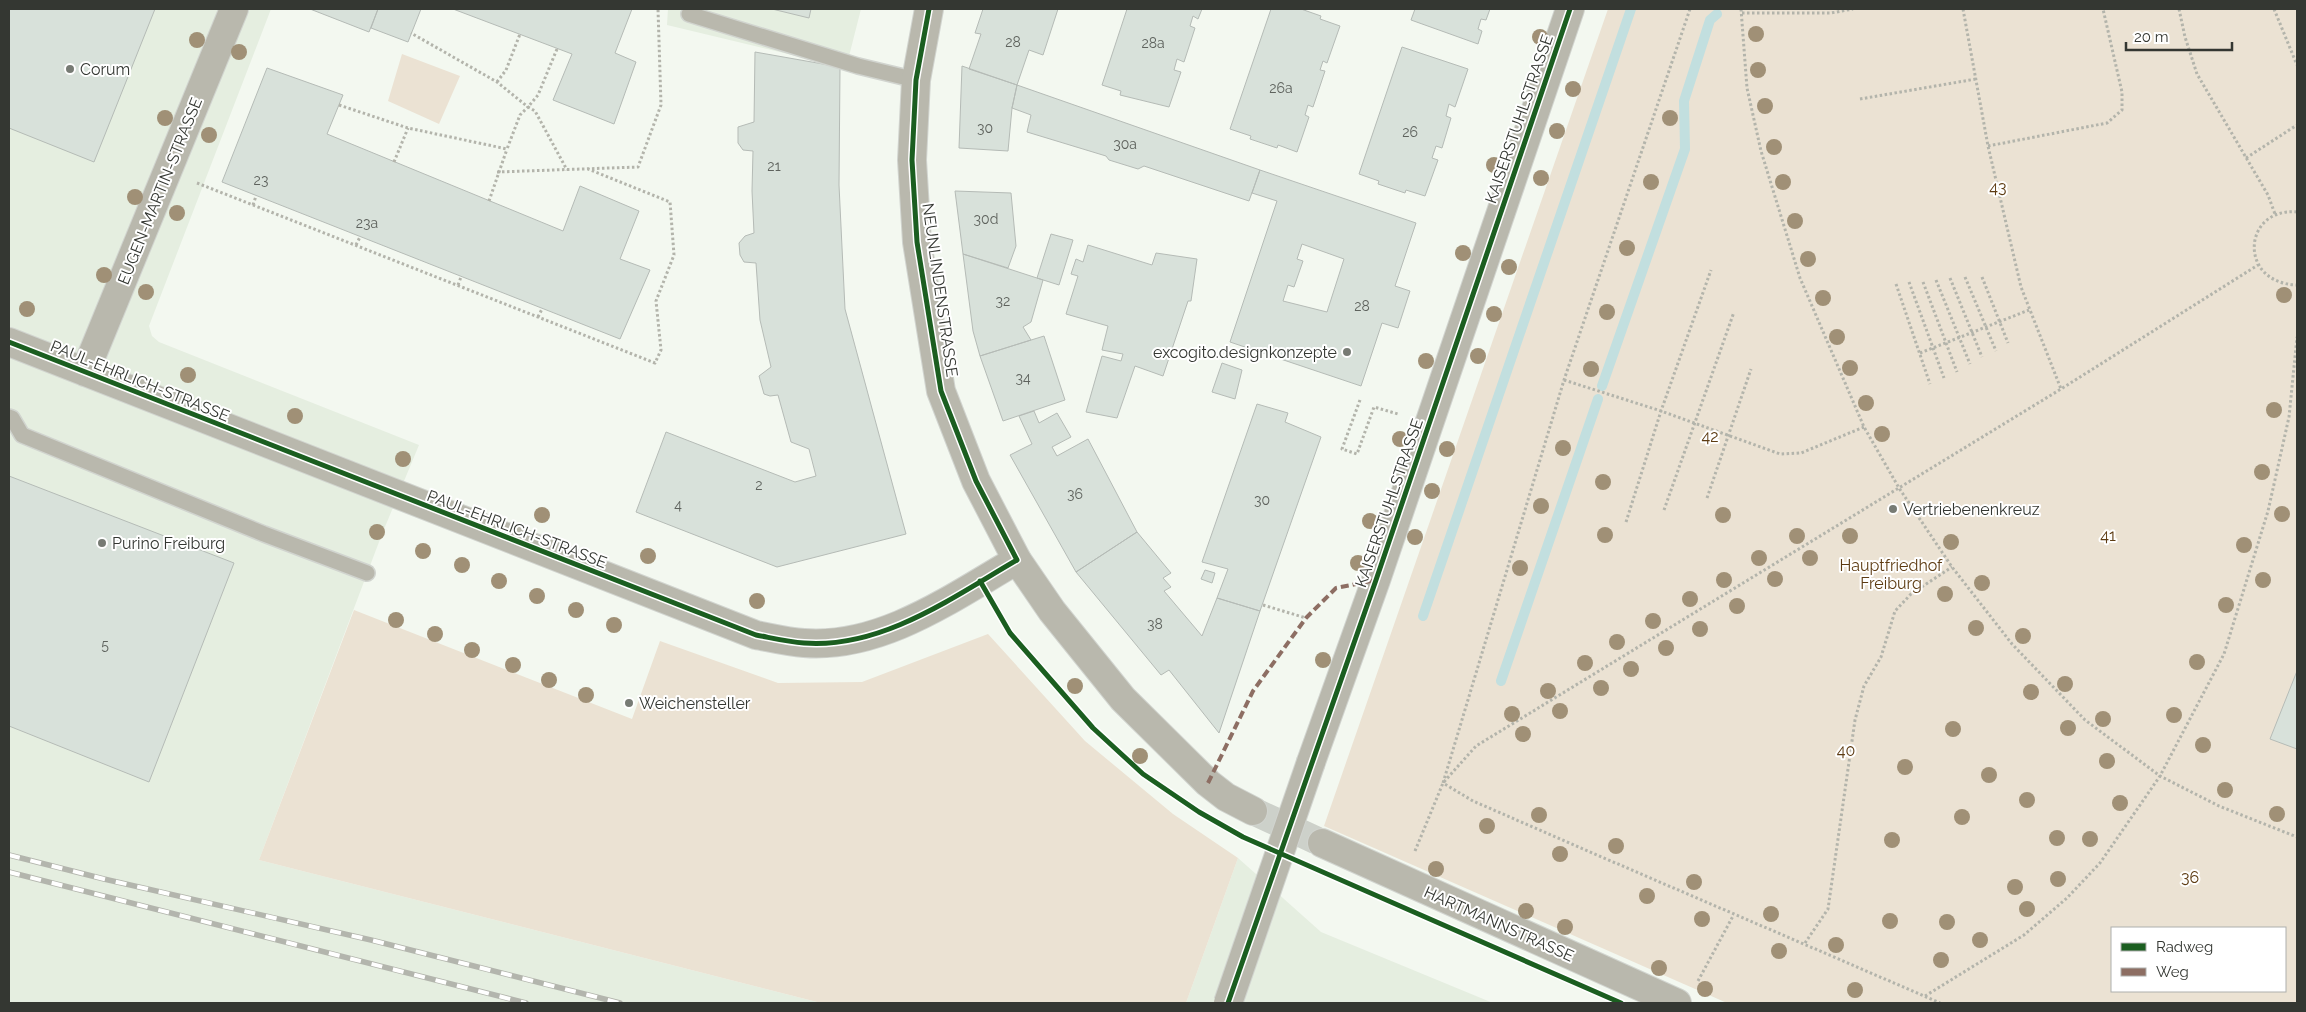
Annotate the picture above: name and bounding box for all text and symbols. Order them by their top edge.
scale bar [2126,20,2232,52]
text: 20 m [2134,28,2169,46]
street label: KAISERSTUHLSTRASSE [1481,32,1557,206]
house number: 28 [1005,34,1021,50]
house number: 28a [1141,35,1165,51]
place label: Corum [80,60,130,79]
marker: Corum [64,63,76,75]
house number: 26a [1269,80,1293,96]
street label: EUGEN-MARTIN-STRASSE [114,95,206,287]
house number: 30 [977,120,993,136]
house number: 26 [1402,124,1418,140]
house number: 30a [1113,136,1137,152]
house number: 21 [767,158,781,174]
house number: 23 [254,172,268,188]
park label: 43 [1989,178,2007,197]
street label: NEUNLINDENSTRASSE [918,202,962,378]
house number: 30d [974,211,998,227]
house number: 23a [356,215,378,231]
house number: 32 [996,293,1010,309]
house number: 28 [1354,298,1370,314]
street label: PAUL-EHRLICH-STRASSE [48,336,232,426]
place label: excogito.designkonzepte [1153,343,1337,362]
marker: excogito.designkonzepte [1341,346,1353,358]
house number: 34 [1015,370,1031,386]
street label: KAISERSTUHLSTRASSE [1351,416,1427,590]
park label: 42 [1701,427,1719,446]
house number: 2 [755,477,763,493]
street label: PAUL-EHRLICH-STRASSE [424,486,610,572]
house number: 36 [1067,486,1083,502]
house number: 30 [1254,492,1270,508]
house number: 4 [674,497,682,513]
place label: Vertriebenenkreuz [1903,500,2040,519]
marker: Vertriebenenkreuz [1887,503,1899,515]
park label: 41 [2100,526,2116,545]
place label: Purino Freiburg [112,534,225,553]
marker: Purino Freiburg [96,537,108,549]
park label: Hauptfriedhof Freiburg [1840,556,1943,593]
house number: 38 [1147,616,1163,632]
house number: 5 [101,637,109,653]
place label: Weichensteller [639,694,751,713]
marker: Weichensteller [623,697,635,709]
park label: 40 [1837,741,1855,760]
park label: 36 [2181,868,2199,887]
street label: HARTMANNSTRASSE [1421,882,1577,966]
legend [2111,927,2286,992]
text: Radweg [2156,938,2213,956]
text: Weg [2156,963,2189,981]

